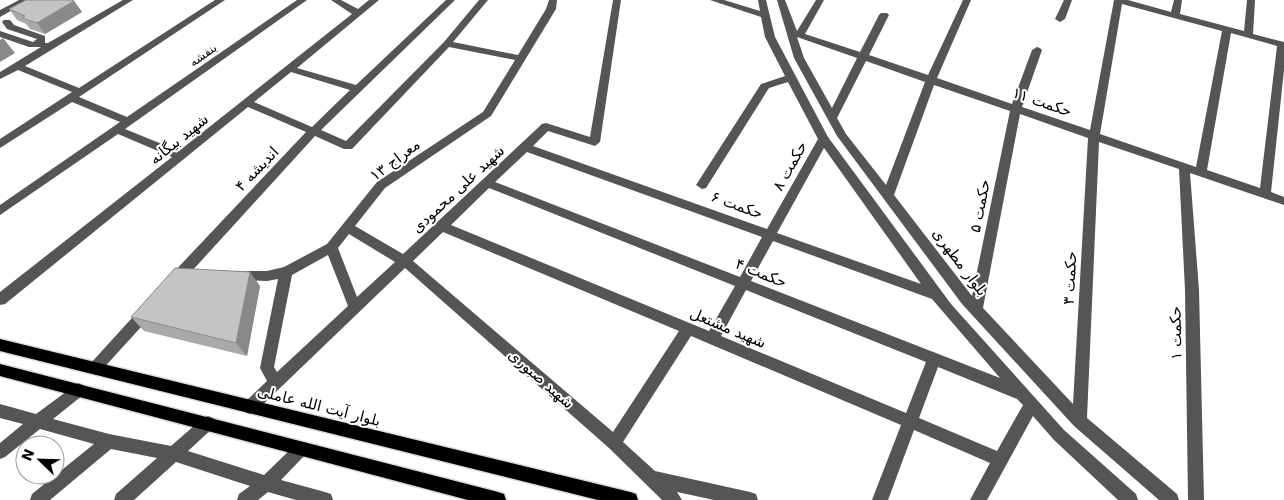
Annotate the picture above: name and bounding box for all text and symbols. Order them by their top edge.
street label: بنفشه [187,41,219,69]
street label: حکمت ۱۱ [1010,83,1074,121]
street label: شهید بیگانه [146,110,212,168]
street label: معراج ۱۳ [366,135,424,186]
street label: حکمت ۸ [769,138,811,194]
street label: شهید علی محمودی [408,141,508,237]
street label: اندیشه ۴ [232,143,282,195]
street label: حکمت ۵ [966,178,994,234]
street label: حکمت ۶ [709,187,765,223]
street label: بلوار مطهری [929,225,991,299]
street label: حکمت ۳ [1060,251,1080,305]
street label: حکمت ۴ [733,255,789,291]
street label: شهید مشتعل [687,304,769,352]
street label: حکمت ۱ [1167,306,1185,360]
street label: شهید صبوری [505,346,577,412]
street label: بلوار آیت‌ الله عاملی [255,382,383,430]
north arrow [15,435,65,485]
text: N [18,446,38,463]

